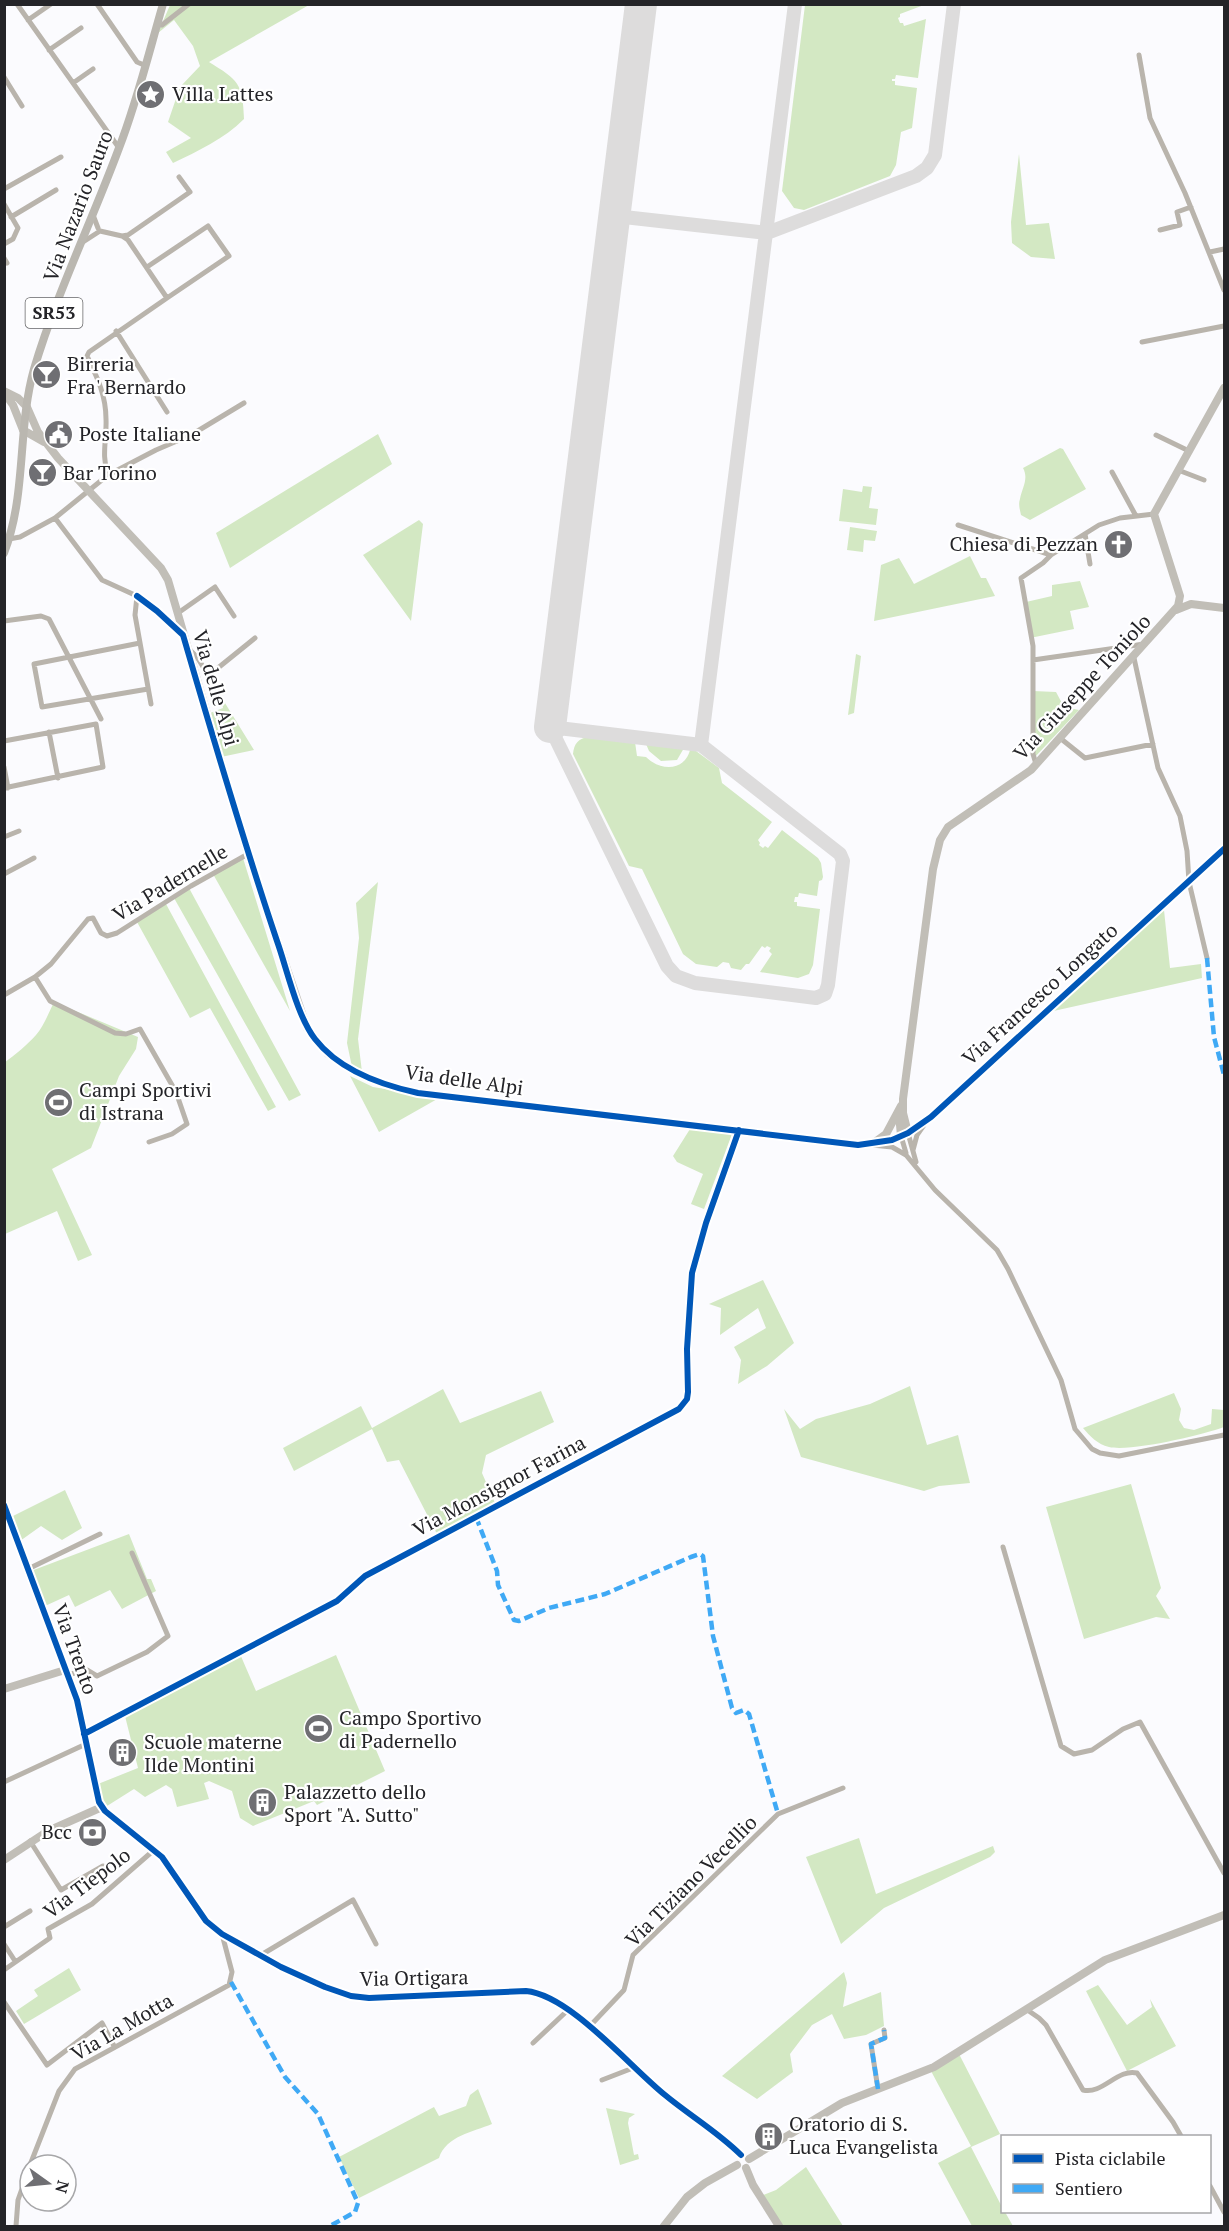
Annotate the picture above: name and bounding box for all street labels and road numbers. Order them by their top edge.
street label: Via Nazario Sauro [36,126,119,285]
road number: SR53 [26,298,82,328]
street label: Via Giuseppe Toniolo [1007,608,1156,765]
street label: Via delle Alpi [187,627,246,749]
street label: Via Padernelle [107,838,232,928]
street label: Via Francesco Longato [956,916,1123,1071]
street label: Via delle Alpi [403,1058,525,1101]
street label: Via Monsignor Farina [408,1429,590,1543]
street label: Via Trento [47,1600,104,1698]
street label: Via Tiziano Vecellio [619,1809,763,1953]
street label: Via Tiepolo [38,1841,136,1924]
street label: Via Ortigara [359,1963,469,1992]
street label: Via La Motta [66,1986,178,2067]

